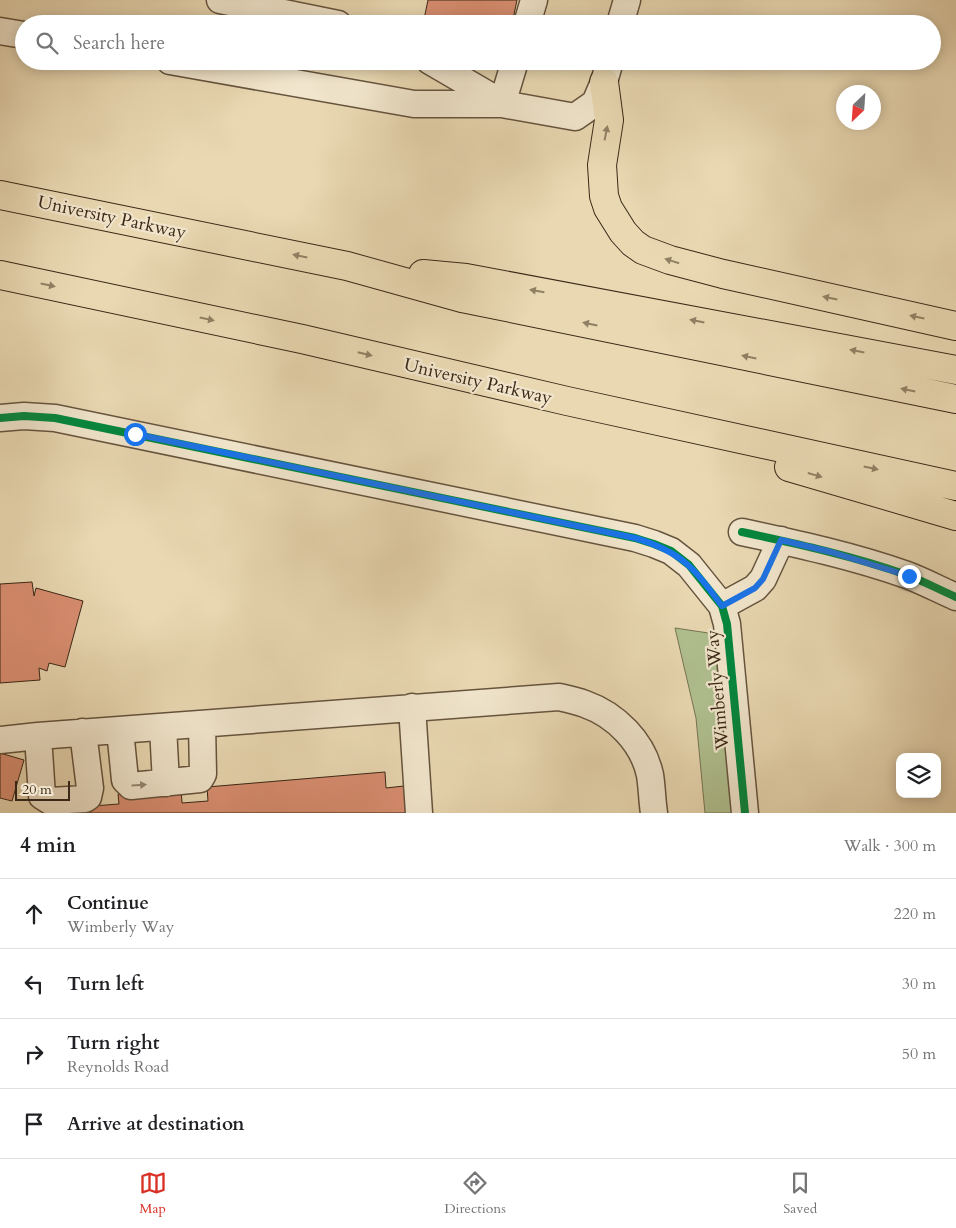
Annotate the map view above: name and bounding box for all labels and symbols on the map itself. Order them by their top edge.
north arrow [836,85,881,130]
one-way arrow [602,125,610,140]
street label: University Parkway [35,190,189,246]
one-way arrow [292,252,307,260]
one-way arrow [664,256,679,264]
one-way arrow [40,281,55,289]
one-way arrow [529,287,545,295]
one-way arrow [822,294,837,302]
one-way arrow [909,313,924,321]
one-way arrow [199,315,214,323]
one-way arrow [689,316,705,324]
one-way arrow [582,320,597,328]
one-way arrow [848,347,864,355]
one-way arrow [358,350,373,358]
street label: University Parkway [401,352,555,411]
one-way arrow [741,353,757,361]
one-way arrow [900,385,916,393]
route start [124,423,147,446]
one-way arrow [863,464,879,472]
one-way arrow [808,471,823,479]
route end [898,565,921,588]
street label: Wimberly Way [700,628,735,752]
scale bar [15,778,70,801]
one-way arrow [131,780,147,788]

